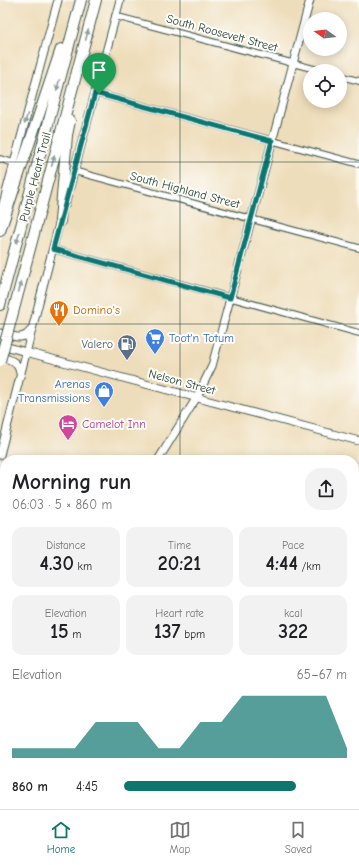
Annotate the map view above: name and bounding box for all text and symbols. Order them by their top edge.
street label: South Roosevelt Street [165,11,280,55]
north arrow [303,12,347,56]
map controls [303,12,347,108]
one-way arrow [84,29,90,42]
pin [82,53,116,94]
icon: arrive [88,59,110,81]
button: locate [303,64,347,108]
one-way arrow [55,79,61,91]
one-way arrow [23,113,29,125]
street label: Purple Heart Trail [16,131,54,223]
one-way arrow [50,155,56,167]
street label: South Highland Street [129,169,242,212]
one-way arrow [14,231,20,244]
one-way arrow [17,281,23,293]
restaurant icon: Domino's [48,299,70,327]
place label: Domino's [73,303,120,317]
supermarket icon: Toot'n Totum [144,327,166,355]
place label: Toot'n Totum [169,331,234,345]
fuel station icon: Valero [116,333,138,361]
place label: Valero [82,337,113,351]
street label: Nelson Street [147,366,217,398]
place label: Arenas Transmissions [18,377,90,405]
shop icon: Arenas Transmissions [93,380,115,408]
hotel icon: Camelot Inn [57,413,79,441]
place label: Camelot Inn [82,417,146,431]
button: share [305,468,347,510]
text: Morning run [12,469,131,495]
text: 06:03 · 5 × 860 m [12,497,112,512]
text: Distance [46,539,86,552]
text: Time [168,539,191,552]
text: Pace [282,539,304,552]
text: 4.30 [40,552,74,575]
text: 20:21 [158,552,201,575]
text: 4:44 [266,552,298,575]
text: km [74,560,92,573]
text: /km [298,560,321,573]
text: Elevation [45,607,87,620]
text: Heart rate [155,607,204,620]
text: kcal [284,607,302,620]
text: 15 [50,620,69,643]
text: 137 [154,620,181,643]
text: 322 [278,620,308,643]
text: m [69,628,81,641]
text: bpm [181,628,205,641]
text: Elevation [12,667,62,682]
text: 65–67 m [297,667,347,682]
text: 860 m [12,779,48,794]
text: 4:45 [76,779,98,794]
tab: Home [47,819,75,856]
tab: Map [169,819,191,856]
tab: Saved [285,819,312,856]

